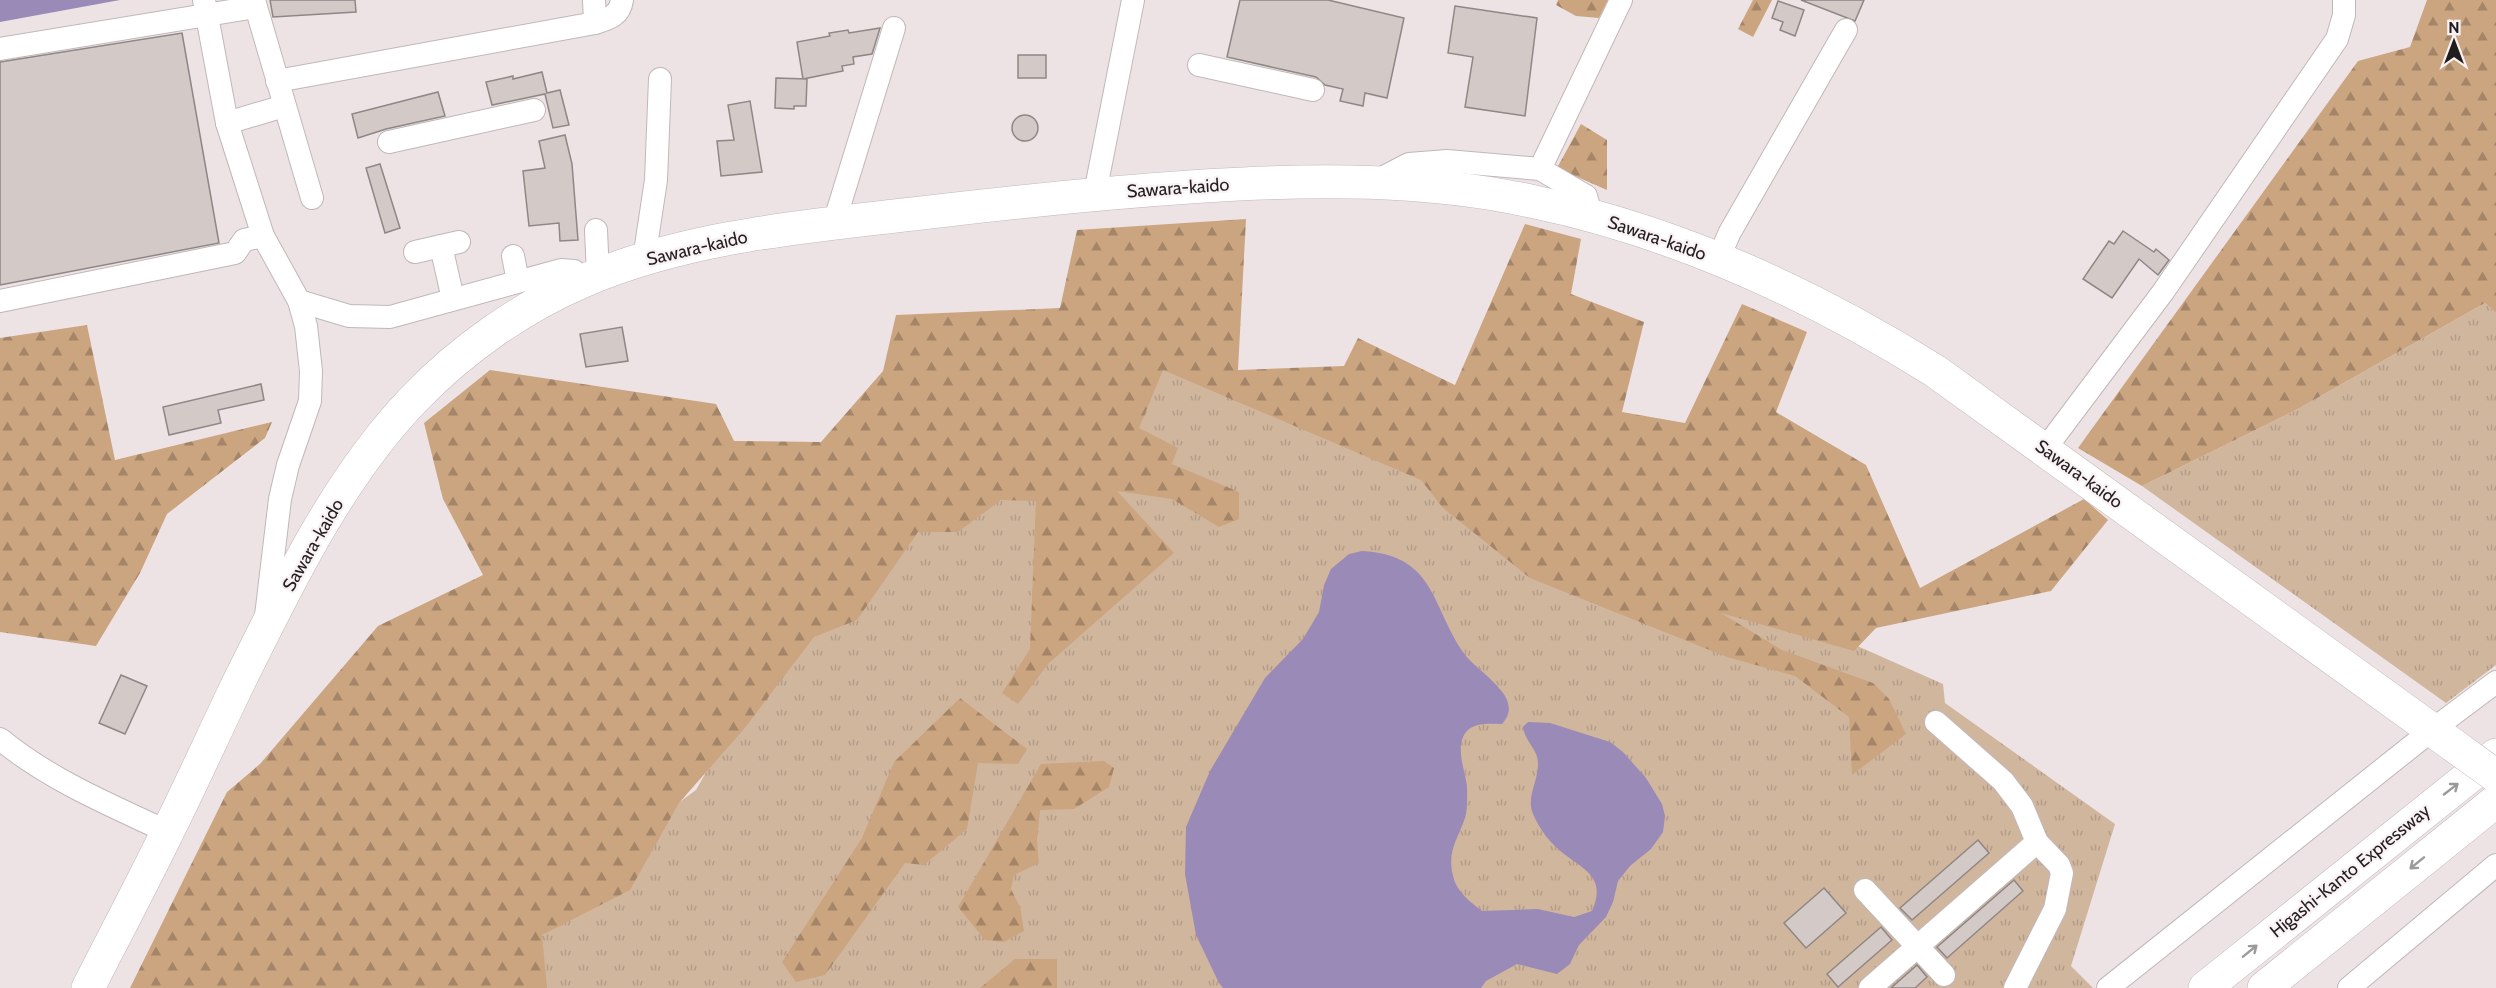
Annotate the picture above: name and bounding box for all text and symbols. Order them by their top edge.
north arrow [2424,12,2484,72]
text: N [2448,18,2460,37]
street label: Sawara-kaido [1126,173,1230,203]
street label: Sawara-kaido [1605,211,1709,265]
street label: Sawara-kaido [644,226,750,270]
street label: Sawara-kaido [2031,435,2127,513]
street label: Sawara-kaido [278,495,348,595]
one-way arrow [2443,783,2459,796]
street label: Higashi-Kanto Expressway [2265,800,2435,942]
one-way arrow [2409,857,2425,870]
one-way arrow [2242,944,2258,957]

